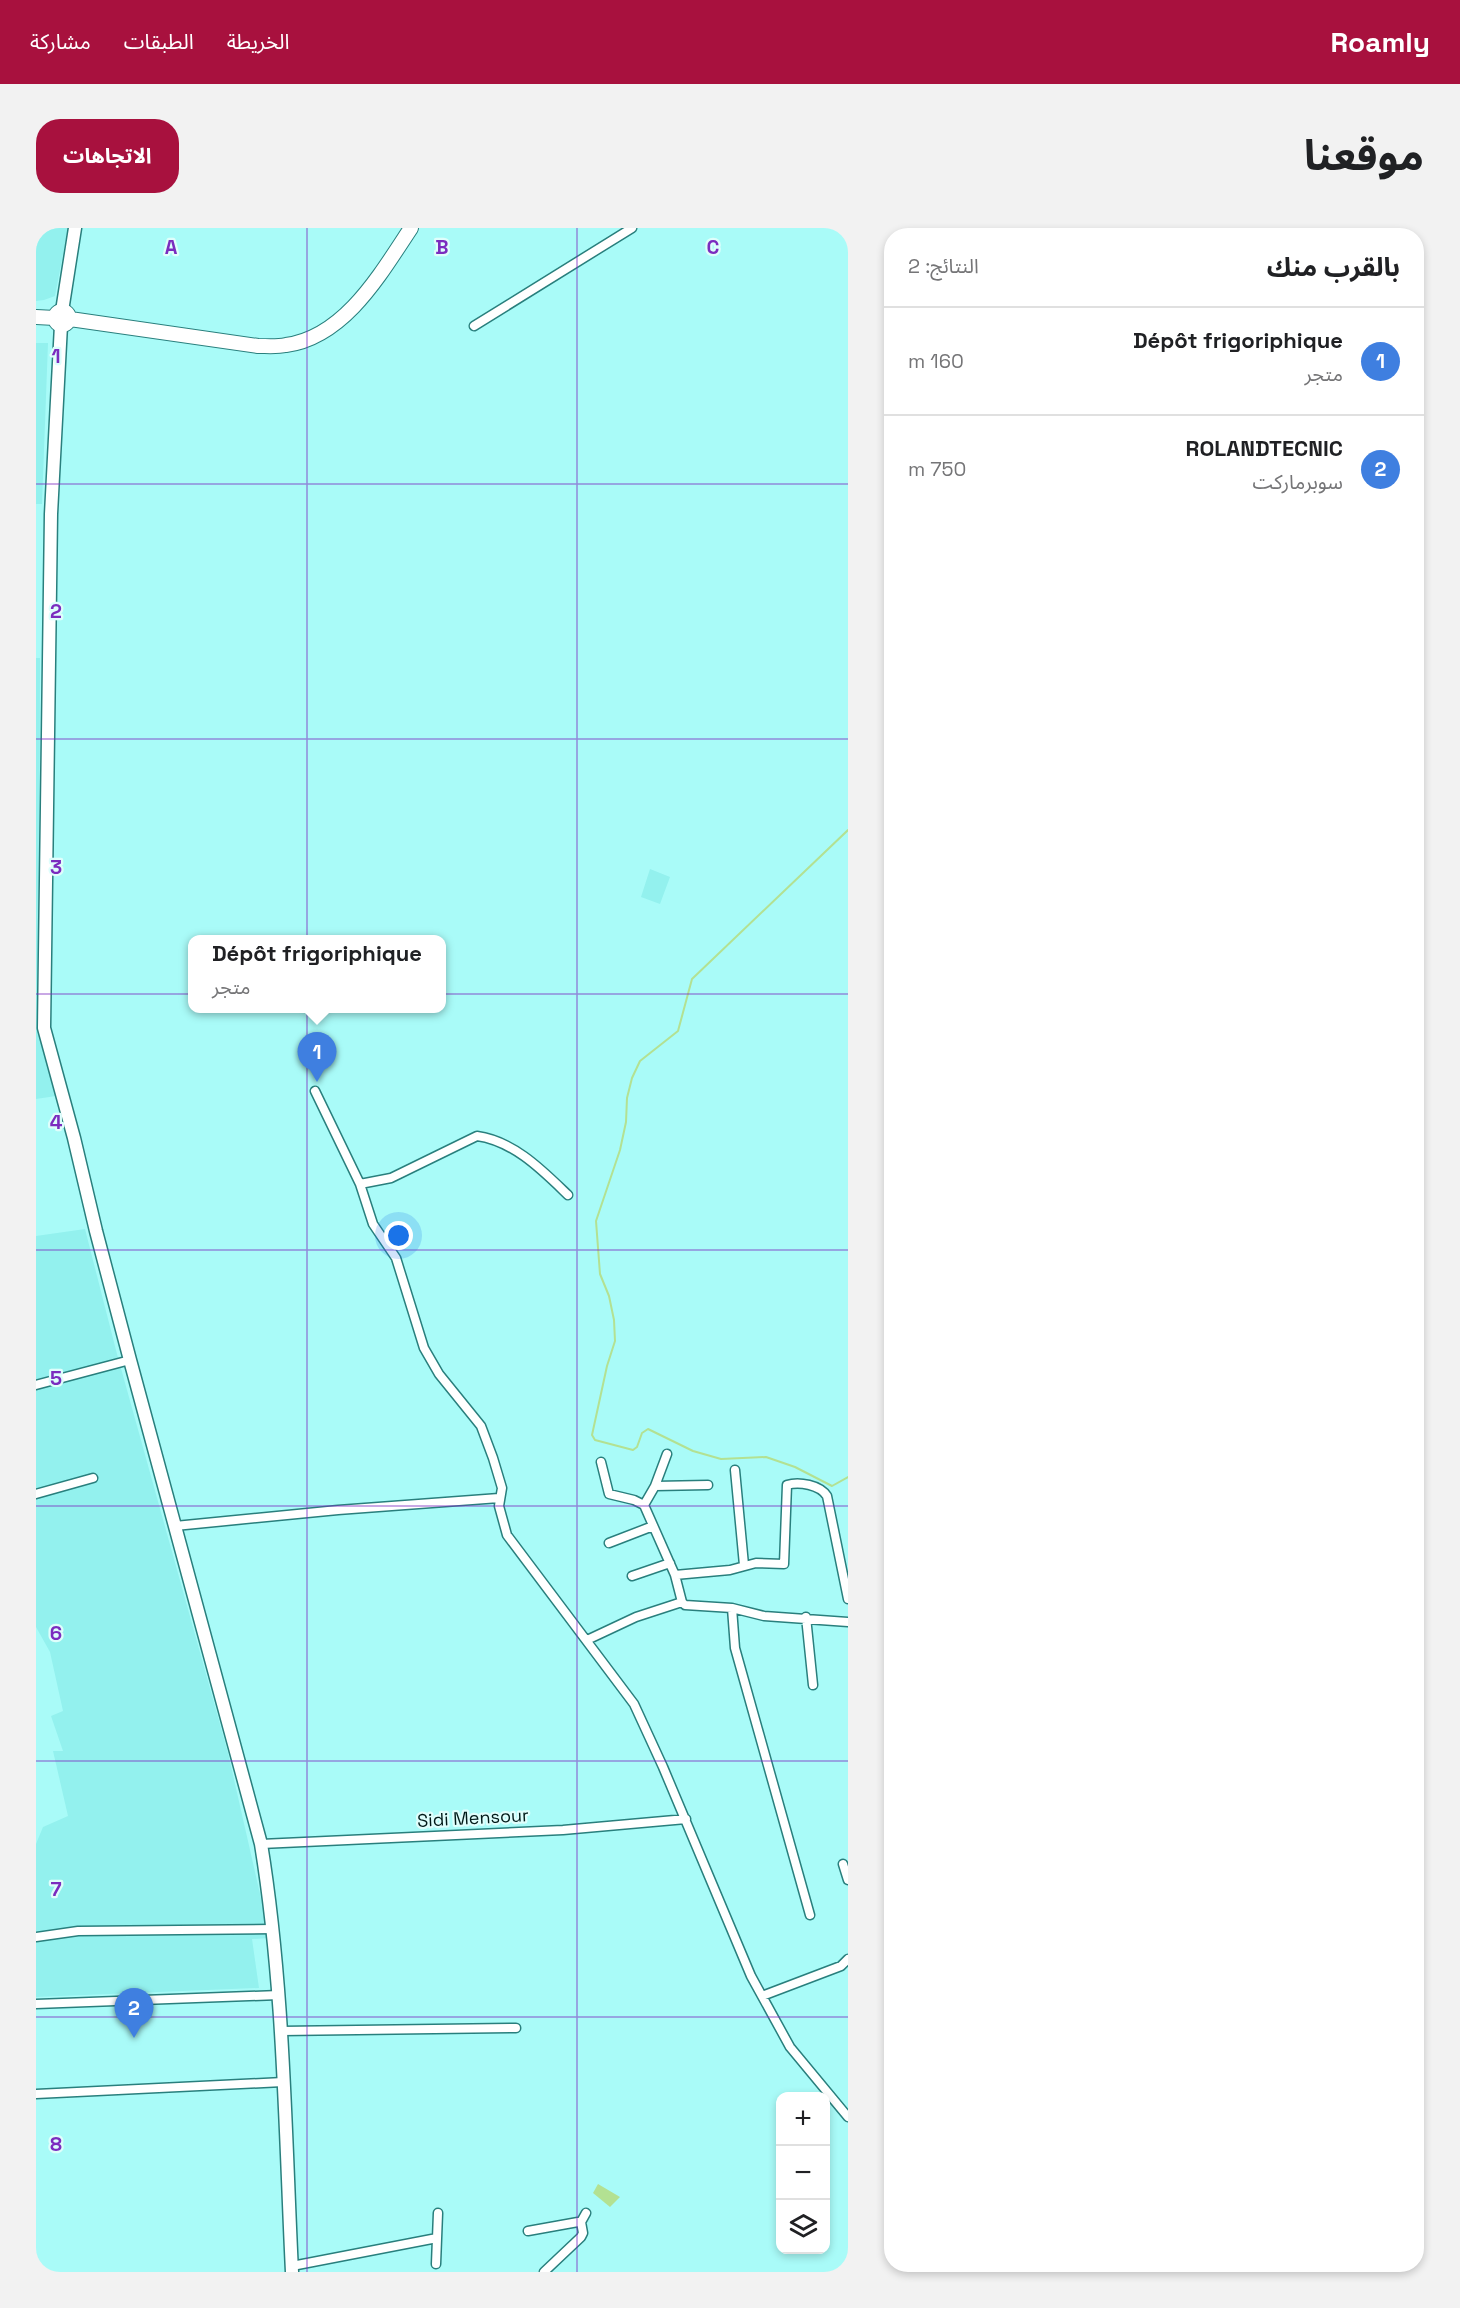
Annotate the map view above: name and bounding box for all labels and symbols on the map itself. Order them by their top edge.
text: A [165,234,178,260]
text: B [435,234,449,260]
text: C [707,234,720,260]
text: 1 [51,343,61,369]
text: 2 [50,598,62,624]
text: 3 [50,854,62,880]
pin: 1 [298,1032,336,1082]
text: 4 [50,1109,63,1135]
your location [384,1221,413,1250]
text: 5 [50,1365,62,1391]
text: 6 [50,1620,62,1646]
street label: Sidi Mensour [417,1803,530,1832]
text: 7 [50,1876,62,1902]
pin: 2 [114,1988,154,2038]
text: 8 [50,2131,62,2157]

